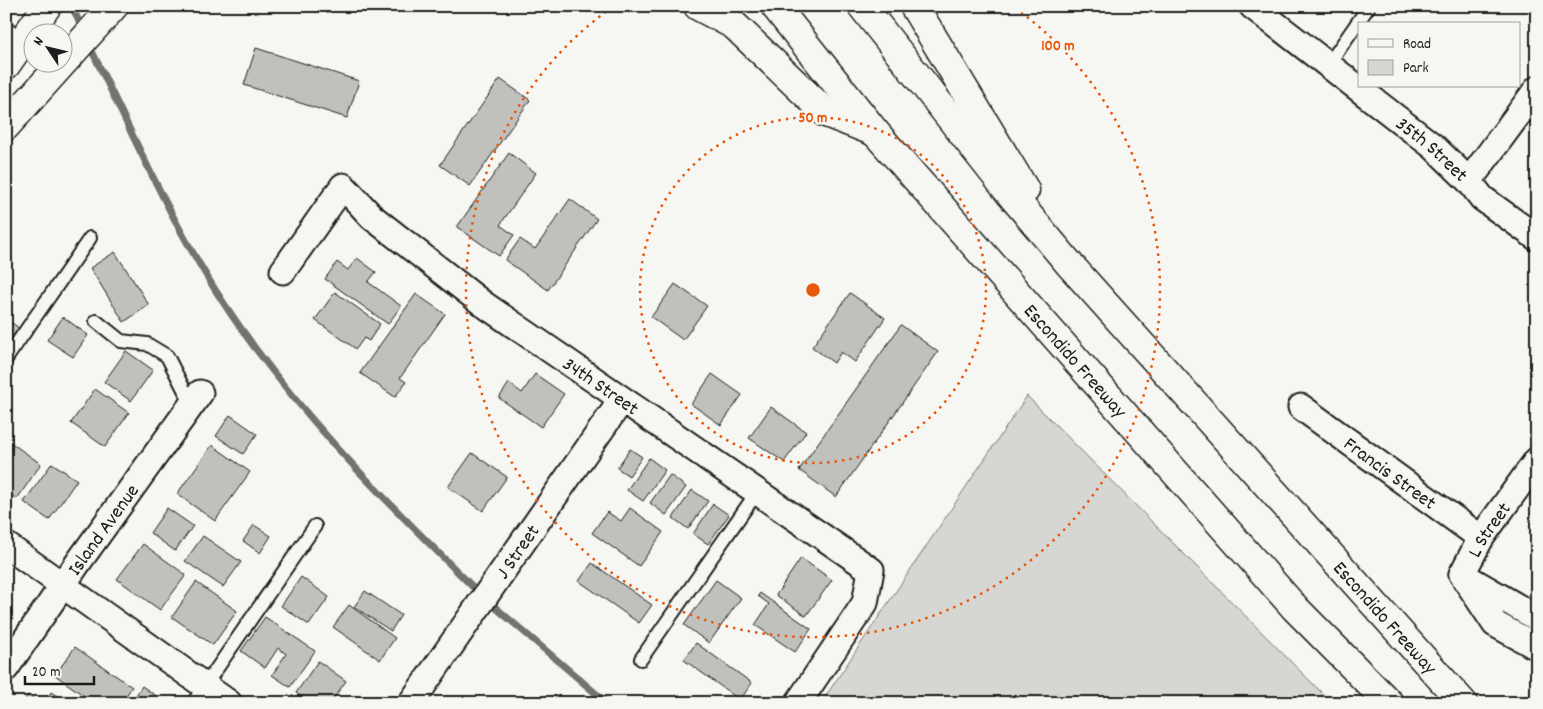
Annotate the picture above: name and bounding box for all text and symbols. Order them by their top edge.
north arrow [22,22,72,72]
legend [1358,22,1520,88]
text: N [29,33,49,50]
text: Road [1403,34,1431,56]
text: 100 m [1041,36,1075,58]
text: Park [1403,58,1429,80]
text: 50 m [799,108,827,130]
street label: 35th Street [1389,111,1473,190]
centre of rings [804,281,822,299]
street label: Escondido Freeway [1016,299,1133,426]
street label: 34th Street [556,351,644,424]
street label: Francis Street [1337,432,1441,518]
street label: Island Avenue [62,479,147,582]
street label: L Street [1462,497,1519,563]
street label: J Street [490,520,548,586]
street label: Escondido Freeway [1325,556,1443,683]
scale bar [25,654,94,686]
text: 20 m [32,662,60,684]

